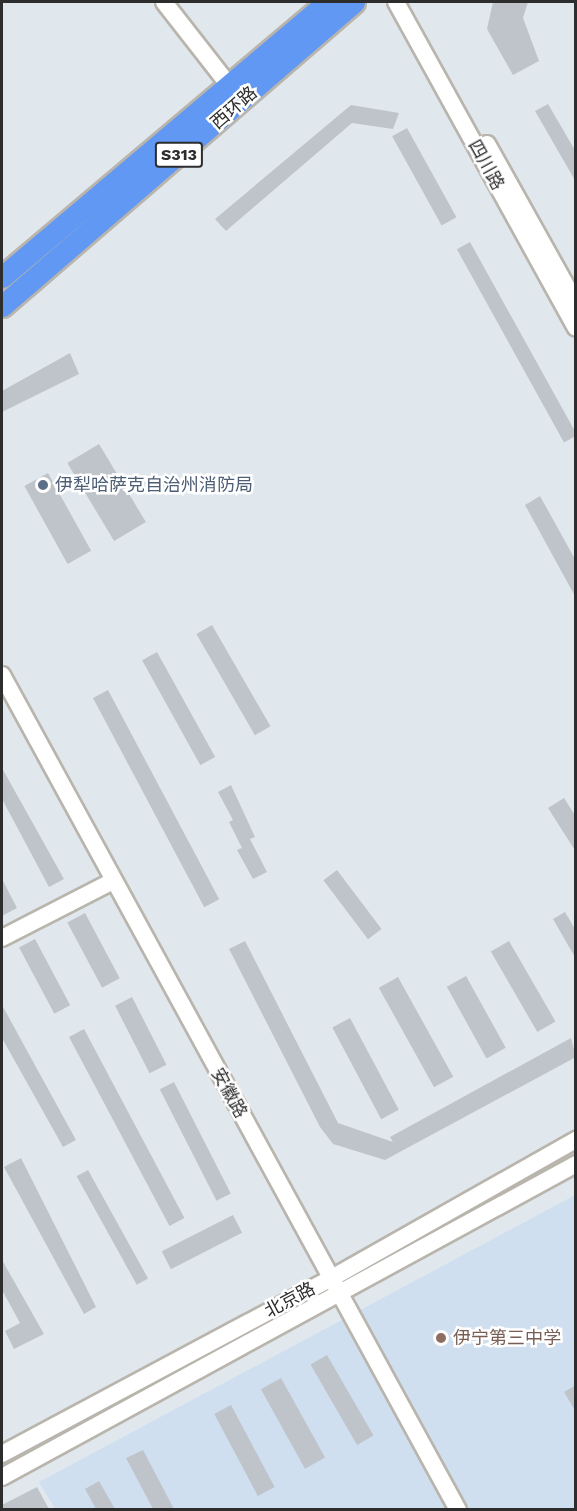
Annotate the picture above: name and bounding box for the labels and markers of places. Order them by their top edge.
place label: 伊犁哈萨克自治州消防局 [55,474,253,496]
marker: 伊犁哈萨克自治州消防局 [36,478,50,492]
place label: 伊宁第三中学 [453,1327,561,1349]
marker: 伊宁第三中学 [434,1331,448,1345]

